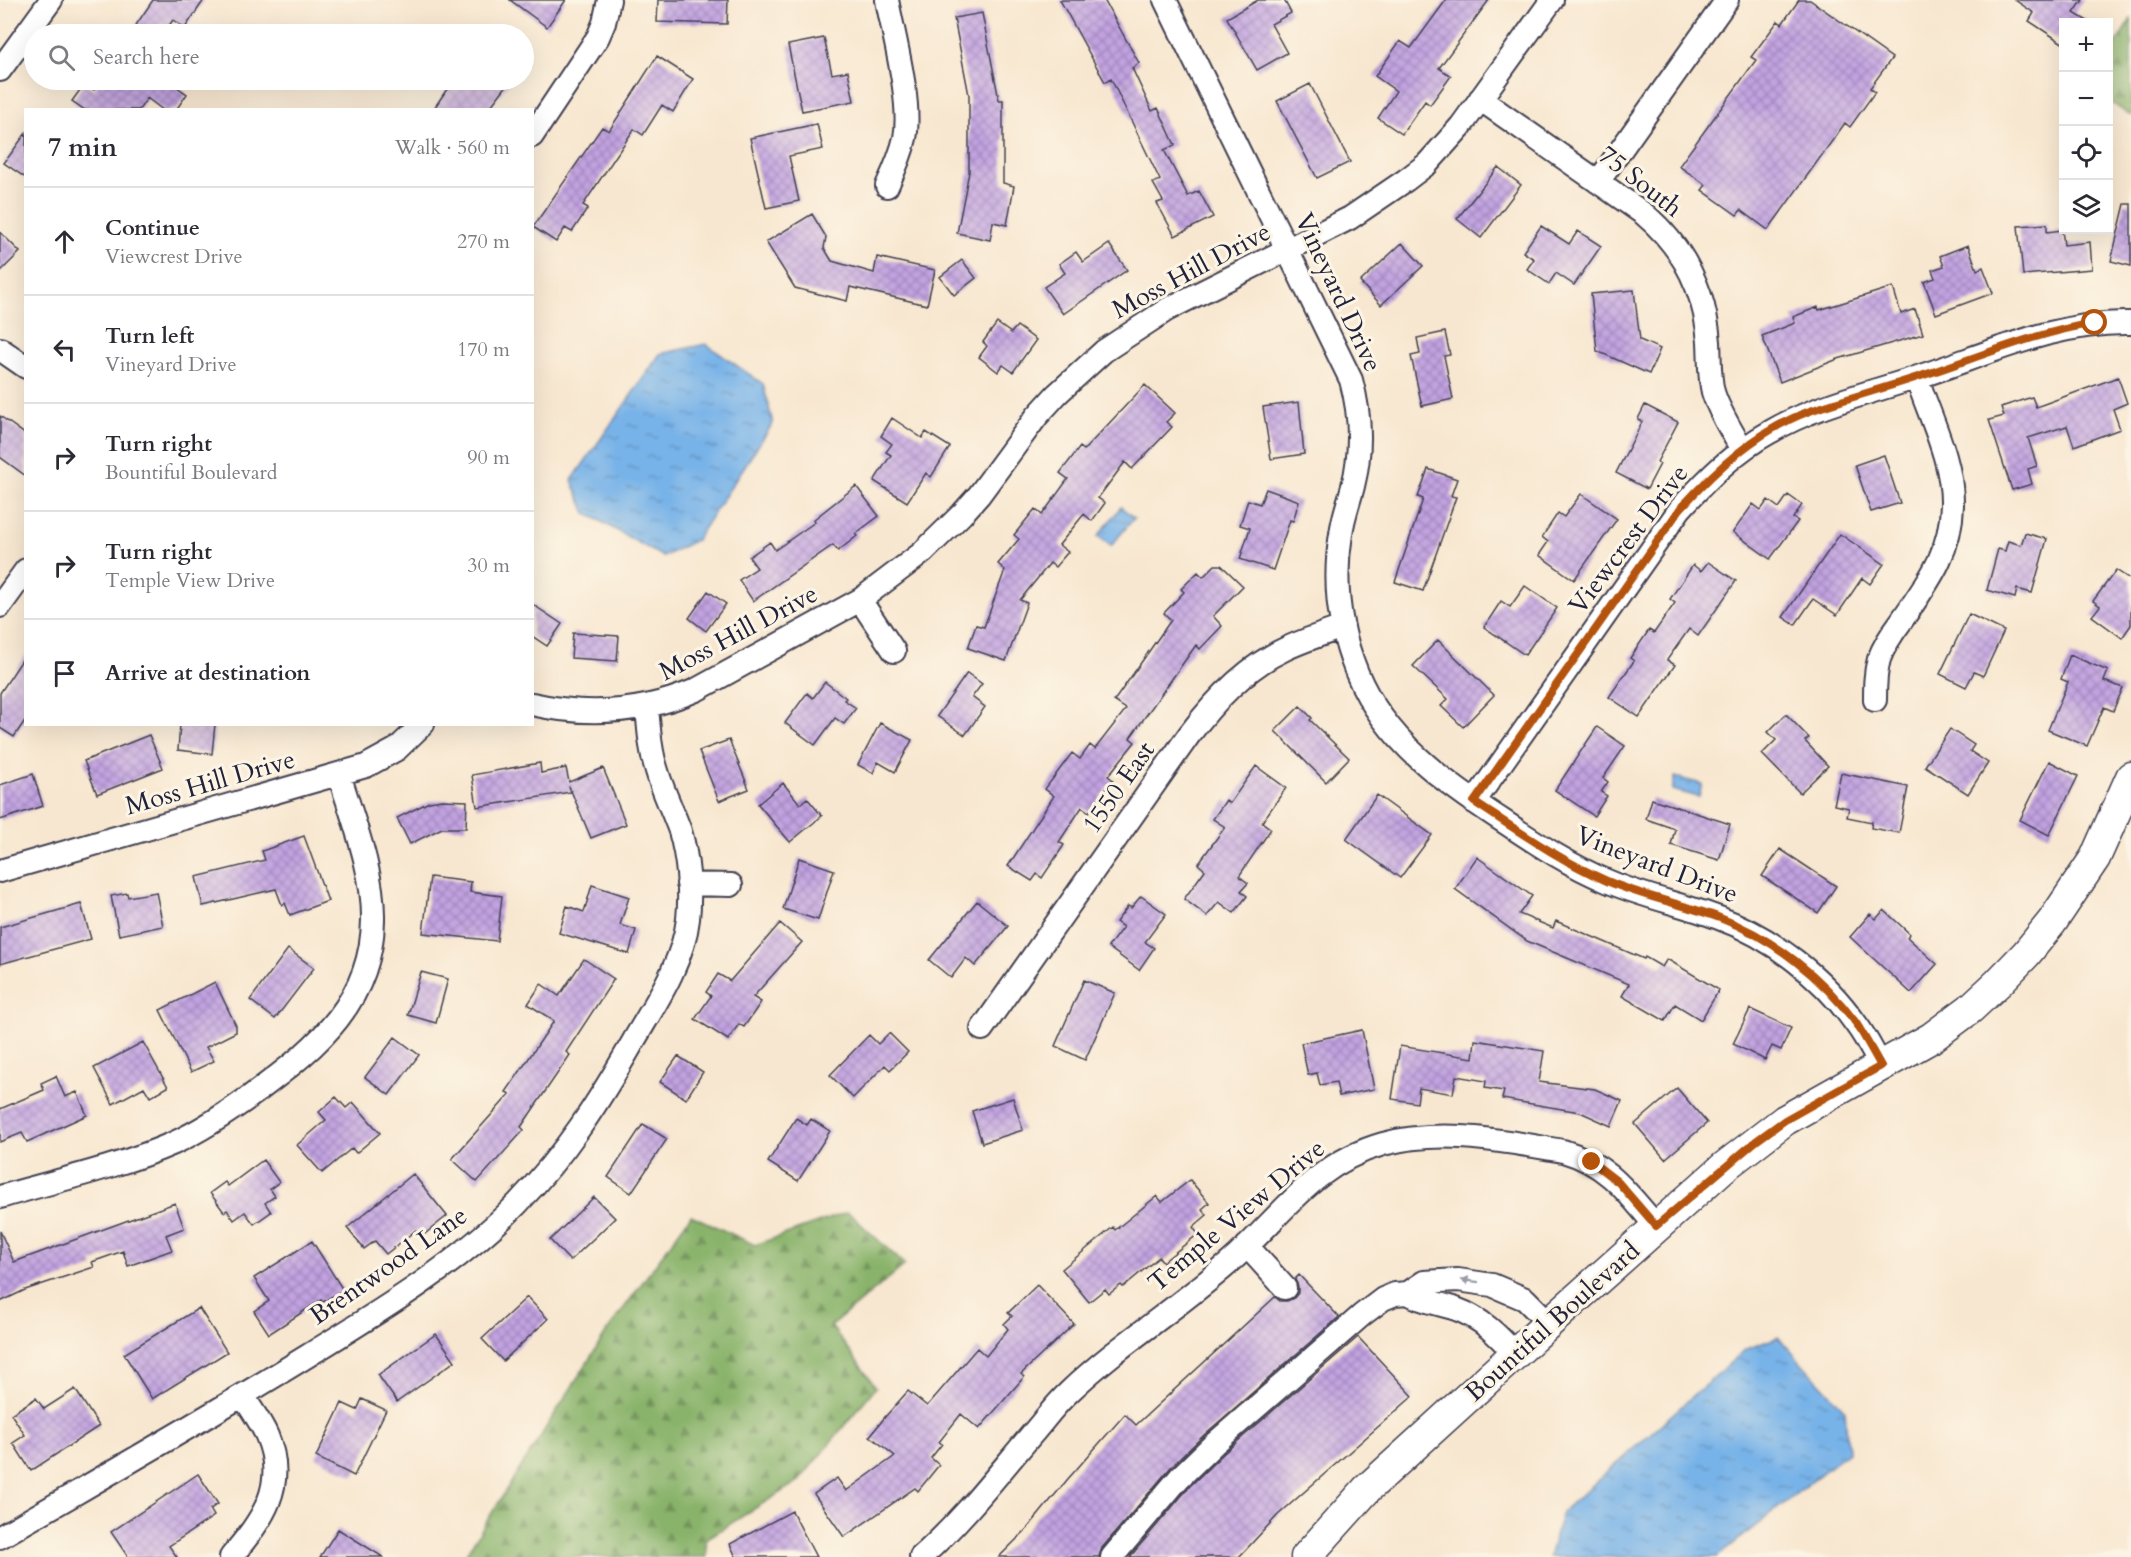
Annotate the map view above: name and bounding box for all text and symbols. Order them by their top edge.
map controls [2059,18,2113,234]
button: + [2059,18,2113,72]
search box [24,24,534,90]
icon: search [45,41,78,74]
text: Search here [93,42,200,72]
button: − [2059,72,2113,126]
button: locate [2059,126,2113,180]
text: 7 min [48,130,117,165]
text: Walk · 560 m [395,134,510,161]
street label: 75 South [1592,138,1690,225]
button: layers [2059,180,2113,234]
street label: Vineyard Drive [1287,207,1391,377]
text: Continue [105,213,200,243]
street label: Moss Hill Drive [1106,214,1277,327]
icon: ahead [48,225,81,258]
text: 270 m [457,228,510,255]
text: Viewcrest Drive [105,243,243,270]
route start [2081,309,2107,335]
text: Turn left [105,321,194,351]
icon: left [48,333,81,366]
text: 170 m [457,336,510,363]
text: Vineyard Drive [105,351,237,378]
text: Turn right [105,429,212,459]
icon: right [48,441,81,474]
text: 90 m [467,444,510,471]
street label: Viewcrest Drive [1561,457,1696,621]
text: Bountiful Boulevard [105,459,277,486]
text: Turn right [105,537,212,567]
icon: right [48,549,81,582]
text: 30 m [467,552,510,579]
text: Temple View Drive [105,567,275,594]
street label: Moss Hill Drive [653,576,824,689]
icon: arrive [48,657,81,690]
text: Arrive at destination [105,658,310,688]
street label: 1550 East [1074,734,1163,840]
street label: Moss Hill Drive [121,742,299,823]
street label: Vineyard Drive [1571,817,1743,911]
street label: Temple View Drive [1140,1131,1332,1300]
route end [1578,1148,1604,1174]
street label: Brentwood Lane [302,1198,474,1333]
street label: Bountiful Boulevard [1457,1233,1647,1409]
one-way arrow [1460,1276,1479,1286]

